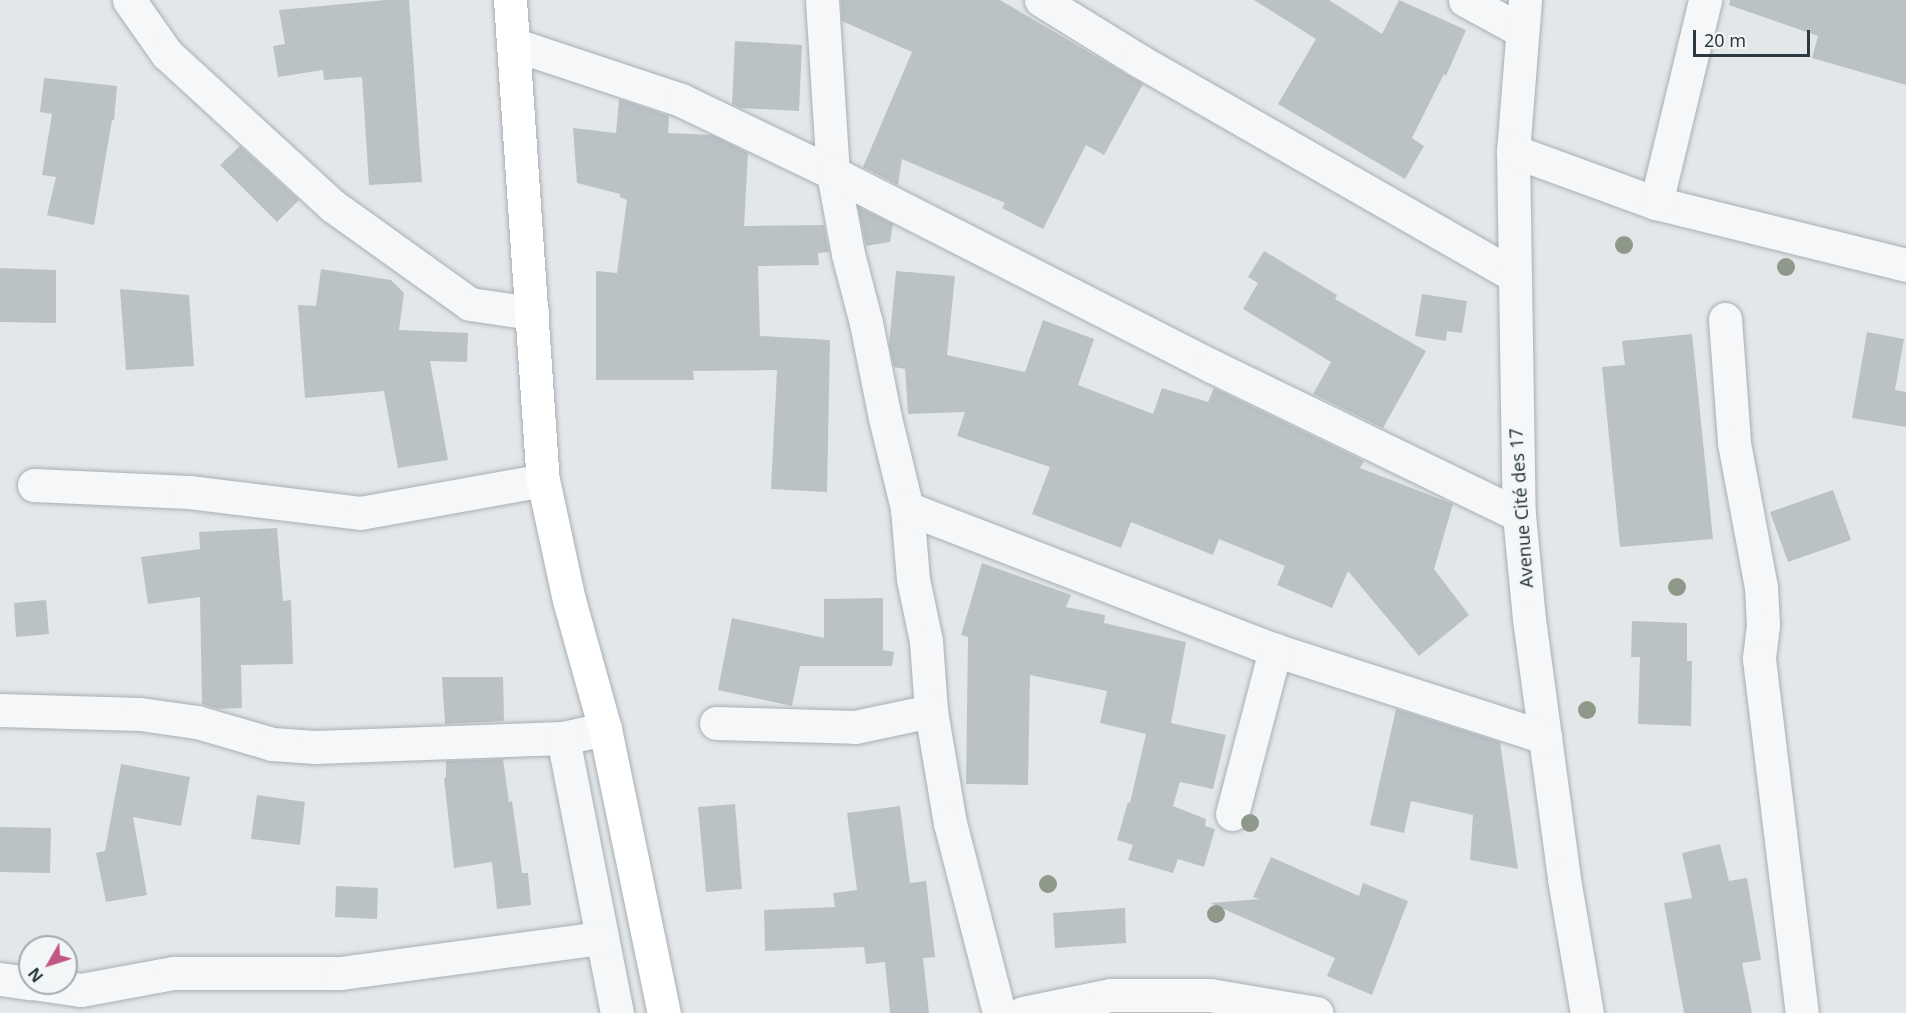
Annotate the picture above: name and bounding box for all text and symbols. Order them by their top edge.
scale bar [1696,18,1813,56]
text: 20 m [1704,28,1746,52]
street label: Avenue Cité des 17 [1505,427,1537,589]
north arrow [18,935,78,995]
text: N [23,963,48,987]

